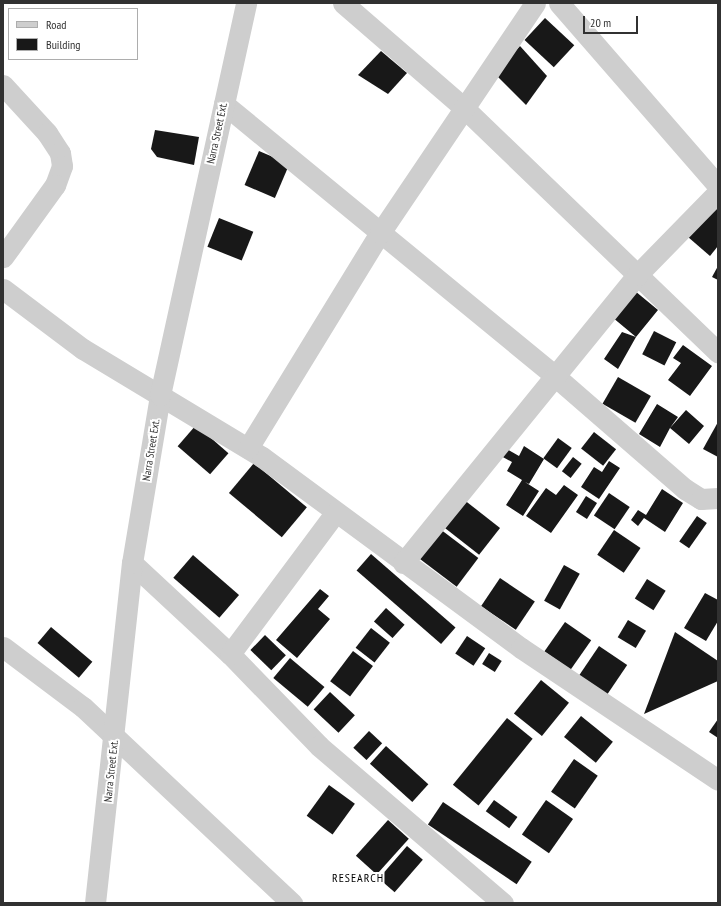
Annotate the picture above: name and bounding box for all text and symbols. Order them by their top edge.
legend [8,8,138,60]
scale bar [585,8,640,34]
text: 20 m [590,15,611,30]
text: Road [46,17,66,32]
text: Building [46,37,81,52]
street label: Narra Street Ext. [204,101,230,165]
street label: Narra Street Ext. [140,418,162,482]
street label: Narra Street Ext. [101,739,121,803]
district label: RESEARCH [332,871,384,885]

